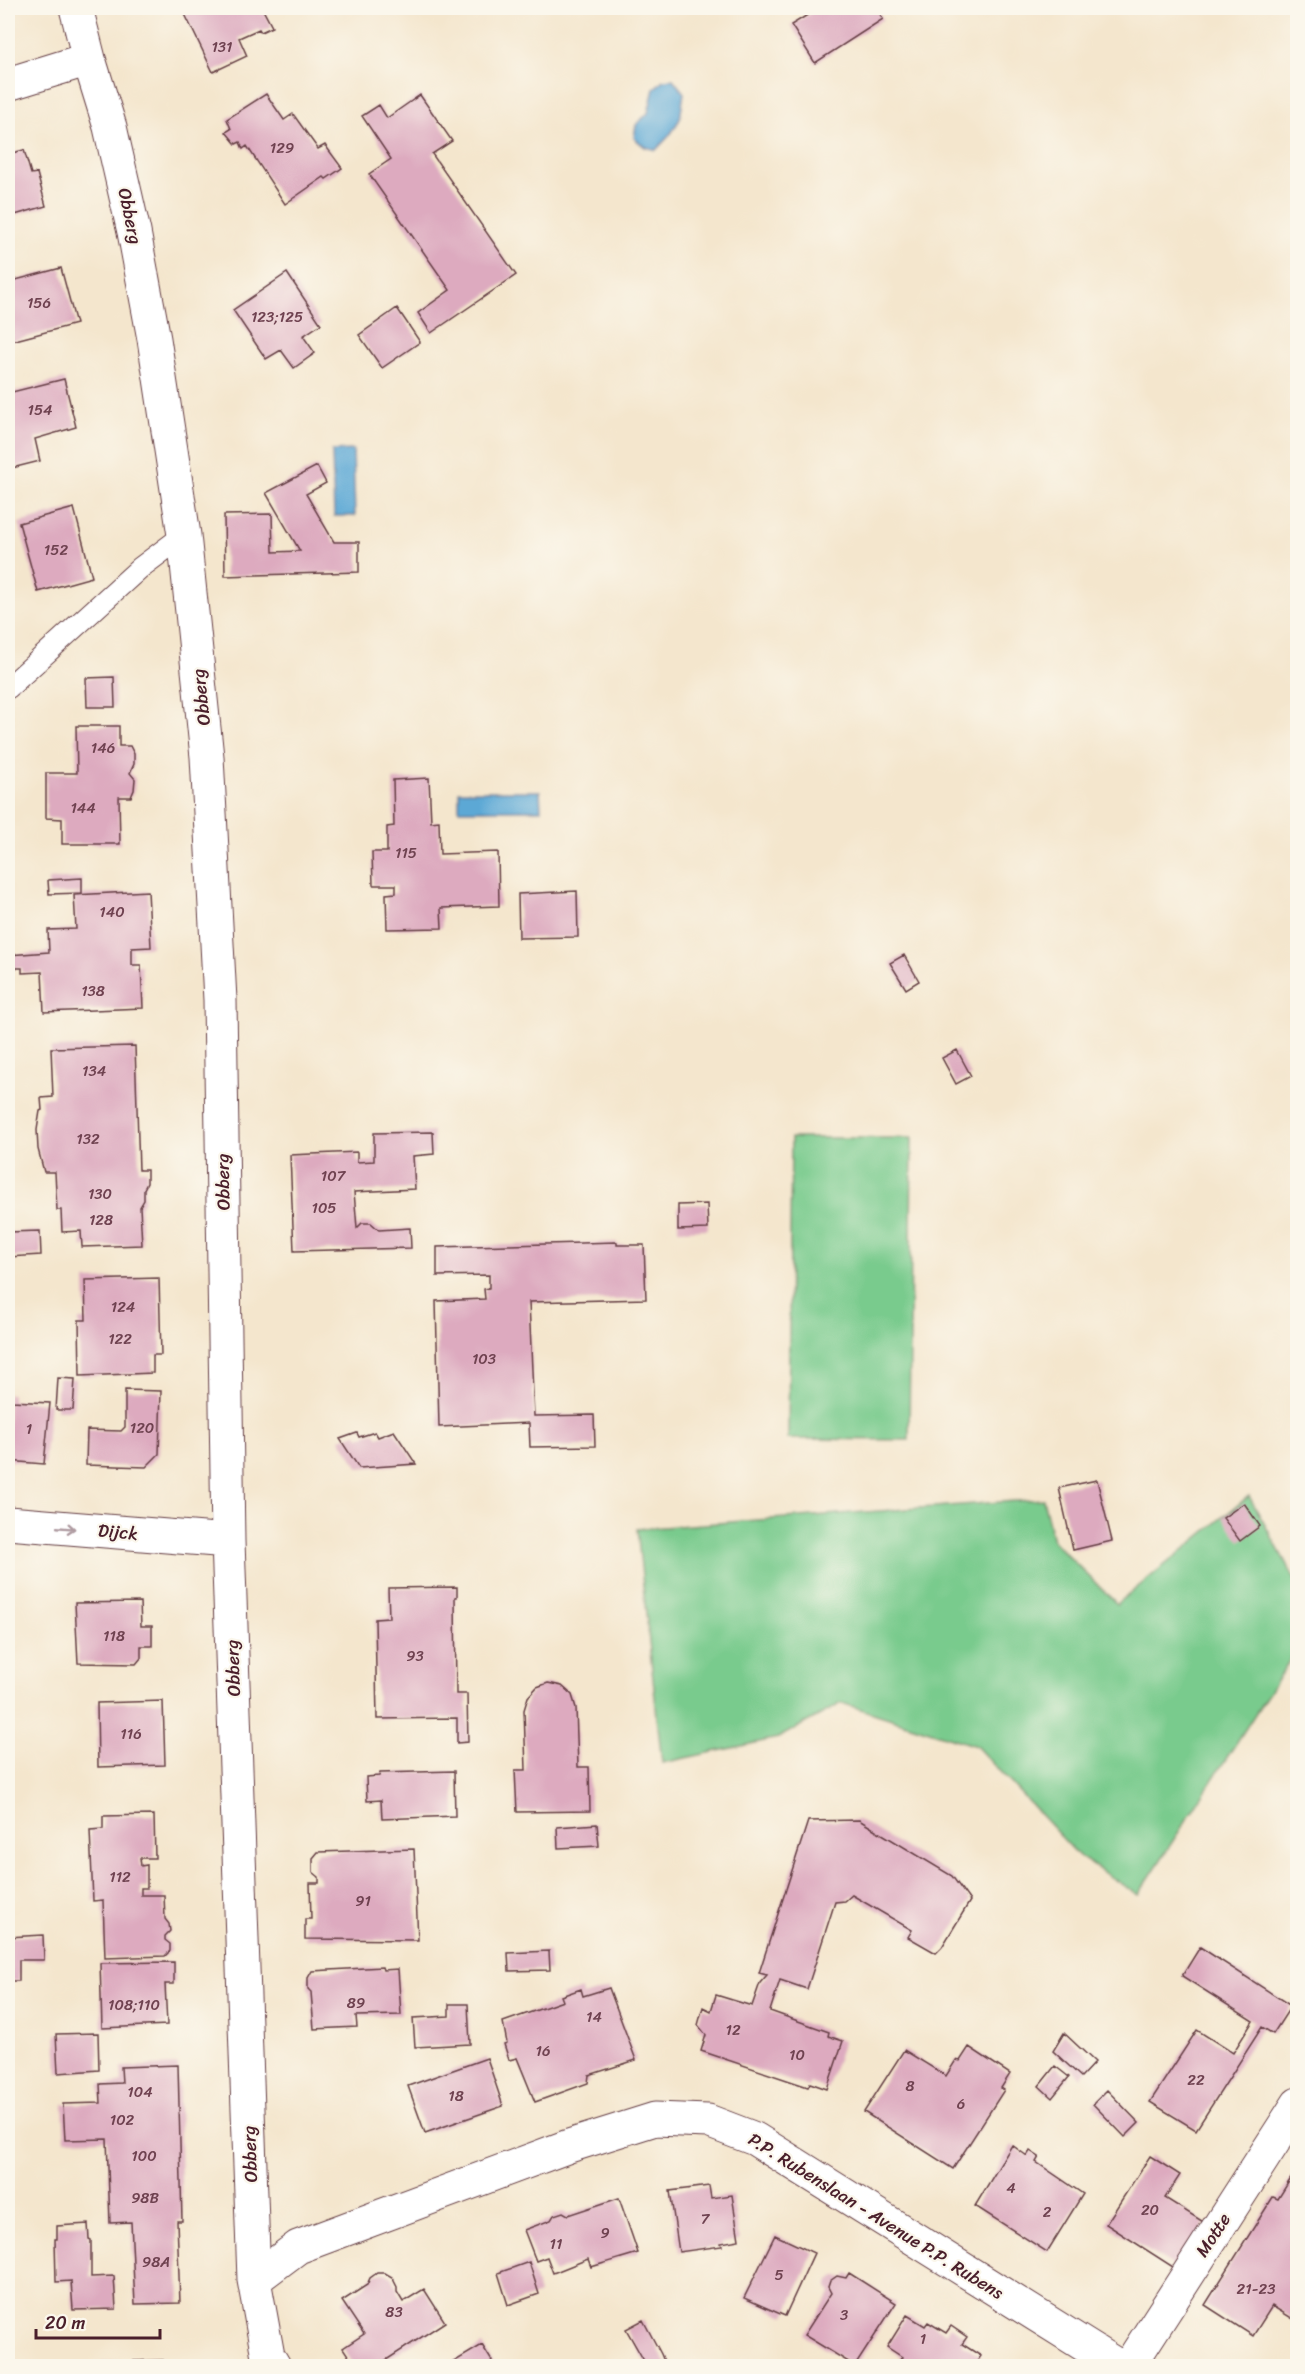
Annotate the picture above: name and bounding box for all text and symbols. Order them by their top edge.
house number: 131 [211,34,233,60]
house number: 129 [270,135,294,161]
street label: Obberg [108,185,152,247]
house number: 156 [27,290,51,316]
house number: 123;125 [251,304,303,330]
house number: 154 [28,397,52,423]
house number: 152 [44,537,68,563]
street label: Obberg [182,667,220,727]
house number: 146 [91,735,115,761]
house number: 144 [70,795,96,821]
house number: 115 [395,840,417,866]
house number: 140 [99,899,125,925]
house number: 138 [81,978,105,1004]
house number: 134 [82,1058,106,1084]
house number: 132 [76,1126,100,1152]
street label: Obberg [207,1153,239,1211]
house number: 107 [321,1163,347,1189]
house number: 130 [88,1181,112,1207]
house number: 105 [311,1195,337,1221]
house number: 128 [89,1207,113,1233]
house number: 124 [111,1294,135,1320]
house number: 122 [108,1326,132,1352]
house number: 103 [472,1346,496,1372]
house number: 120 [130,1415,154,1441]
house number: 1 [26,1416,32,1442]
street label: Dijck [97,1514,139,1550]
one-way arrow [55,1523,75,1534]
house number: 118 [103,1623,125,1649]
street label: Obberg [216,1639,250,1697]
house number: 93 [406,1643,424,1669]
house number: 116 [120,1721,142,1747]
house number: 112 [109,1864,131,1890]
house number: 91 [355,1888,371,1914]
house number: 89 [347,1990,365,2016]
house number: 108;110 [108,1992,160,2018]
house number: 14 [586,2004,602,2030]
house number: 12 [725,2017,741,2043]
house number: 16 [536,2038,550,2064]
house number: 10 [789,2042,805,2068]
house number: 22 [1187,2067,1205,2093]
house number: 8 [905,2073,915,2099]
house number: 104 [127,2079,153,2105]
house number: 18 [448,2083,464,2109]
house number: 6 [957,2091,965,2117]
house number: 102 [110,2107,135,2133]
street label: P.P. Rubenslaan - Avenue P.P. Rubens [742,2124,1011,2308]
street label: Obberg [233,2125,267,2183]
house number: 100 [131,2143,157,2169]
house number: 4 [1006,2175,1016,2201]
house number: 98B [131,2185,159,2211]
house number: 20 [1141,2197,1159,2223]
house number: 2 [1043,2199,1052,2225]
house number: 7 [701,2206,711,2232]
street label: Motte [1187,2206,1239,2264]
house number: 9 [600,2220,610,2246]
house number: 11 [550,2231,562,2257]
house number: 98A [142,2249,170,2275]
house number: 5 [774,2262,784,2288]
house number: 21-23 [1237,2276,1275,2302]
house number: 83 [385,2299,403,2325]
scale bar [36,2302,160,2340]
house number: 3 [840,2302,848,2328]
text: 20 m [45,2307,85,2339]
house number: 1 [920,2326,926,2352]

